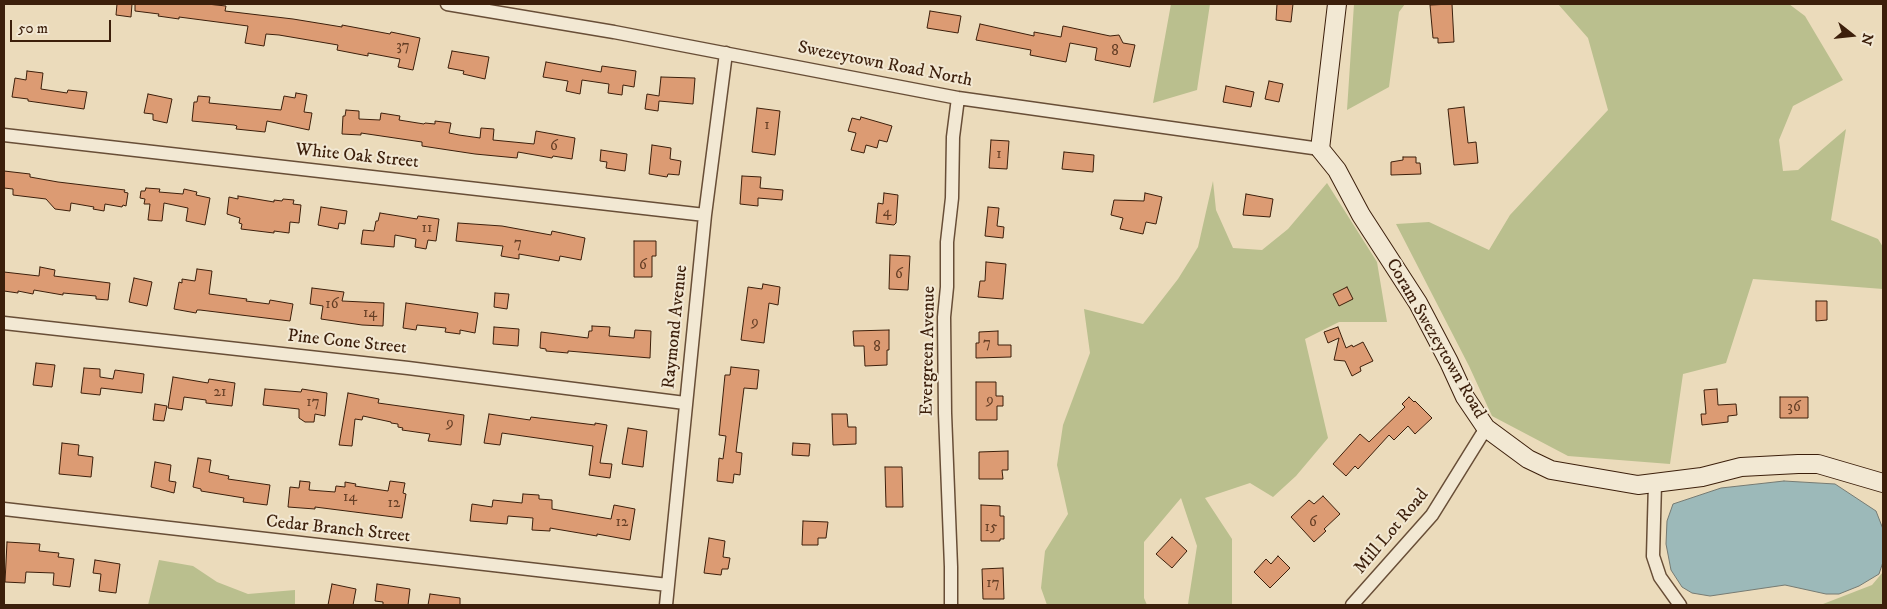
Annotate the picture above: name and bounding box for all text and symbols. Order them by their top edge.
scale bar [12,10,114,42]
north arrow [1827,10,1877,60]
text: 50 m [18,19,48,38]
text: N [1856,31,1877,47]
street label: Swezeytown Road North [796,37,974,93]
house number: 37 [396,38,410,56]
house number: 8 [1111,43,1119,61]
house number: 1 [764,117,770,135]
house number: 6 [550,138,558,156]
street label: White Oak Street [294,140,420,174]
house number: 1 [996,146,1002,164]
house number: 4 [883,204,891,222]
house number: 11 [421,220,433,238]
house number: 7 [514,235,522,253]
street label: Coram Swezeytown Road [1380,255,1490,423]
house number: 6 [639,257,647,275]
street label: Raymond Avenue [659,264,693,390]
house number: 6 [895,266,903,284]
street label: Evergreen Avenue [917,286,941,416]
house number: 16 [325,296,339,314]
house number: 14 [363,305,377,323]
house number: 9 [751,314,759,332]
street label: Pine Cone Street [286,326,408,360]
house number: 7 [983,335,991,353]
house number: 8 [873,339,881,357]
house number: 21 [214,384,226,402]
house number: 9 [986,392,994,410]
house number: 17 [306,394,320,412]
house number: 36 [1787,399,1801,417]
house number: 9 [446,415,454,433]
street label: Mill Lot Road [1350,485,1434,579]
house number: 14 [343,489,357,507]
house number: 12 [388,495,400,513]
street label: Cedar Branch Street [265,512,411,548]
house number: 12 [616,514,628,532]
house number: 6 [1309,514,1317,532]
house number: 15 [985,519,997,537]
house number: 17 [986,575,1000,593]

